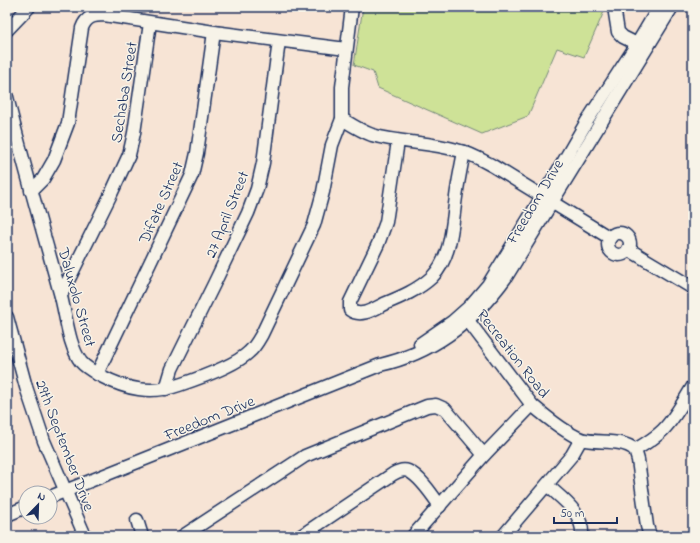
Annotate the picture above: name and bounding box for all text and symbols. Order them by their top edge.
street label: Sechaba Street [105,39,145,145]
street label: Freedom Drive [500,154,571,250]
street label: Difate Street [133,157,191,249]
street label: 27 April Street [200,167,256,262]
street label: Daluxolo Street [50,244,102,350]
street label: Recreation Road [470,305,555,404]
street label: 29th September Drive [28,377,101,516]
street label: Freedom Drive [160,390,259,448]
north arrow [18,485,58,525]
text: N [35,488,48,506]
scale bar [554,499,617,525]
text: 50 m [560,505,584,523]

